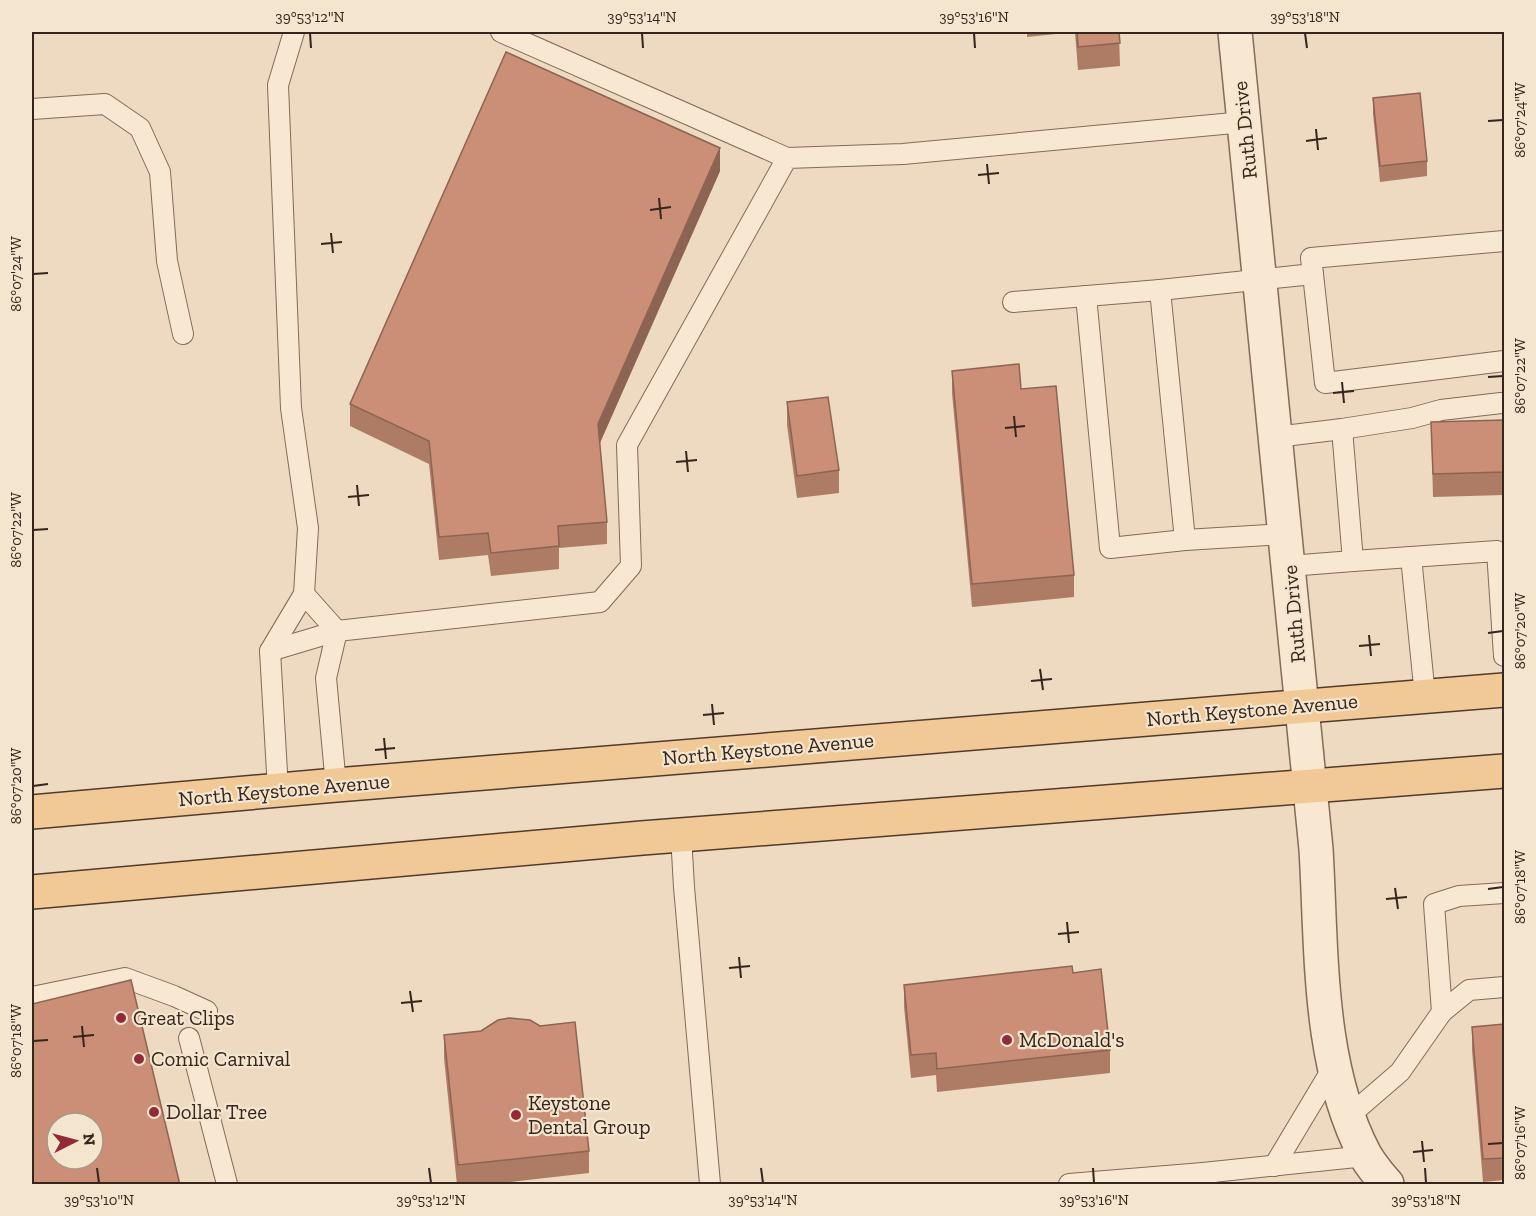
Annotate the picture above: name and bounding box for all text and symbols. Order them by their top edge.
text: 39°53'12"N [275,8,345,26]
text: 39°53'14"N [607,8,677,26]
text: 39°53'16"N [939,8,1009,26]
text: 39°53'18"N [1270,8,1340,26]
street label: Ruth Drive [1227,80,1262,180]
text: 86°07'24"W [1511,82,1529,158]
text: 86°07'24"W [7,236,25,312]
text: 86°07'22"W [1511,338,1529,414]
text: 86°07'22"W [7,492,25,568]
street label: Ruth Drive [1277,564,1310,664]
text: 86°07'20"W [1511,593,1529,669]
street label: North Keystone Avenue [1145,688,1359,731]
street label: North Keystone Avenue [661,727,875,770]
text: 86°07'20"W [7,748,25,824]
street label: North Keystone Avenue [177,768,391,811]
text: 86°07'18"W [1511,850,1529,924]
text: 86°07'18"W [7,1004,25,1078]
place label: Great Clips [133,1005,235,1030]
marker: Great Clips [114,1011,128,1025]
place label: McDonald's [1019,1027,1124,1052]
marker: McDonald's [1000,1033,1014,1047]
place label: Comic Carnival [151,1046,291,1071]
marker: Comic Carnival [132,1052,146,1066]
place label: Keystone Dental Group [528,1090,650,1139]
place label: Dollar Tree [166,1099,267,1124]
marker: Dollar Tree [147,1105,161,1119]
text: 86°07'16"W [1511,1106,1529,1180]
marker: Keystone Dental Group [509,1108,523,1122]
north arrow [45,1111,105,1171]
text: N [79,1132,100,1147]
text: 39°53'10"N [64,1191,134,1209]
text: 39°53'12"N [396,1191,466,1209]
text: 39°53'14"N [728,1191,798,1209]
text: 39°53'16"N [1059,1191,1129,1209]
text: 39°53'18"N [1391,1191,1461,1209]

